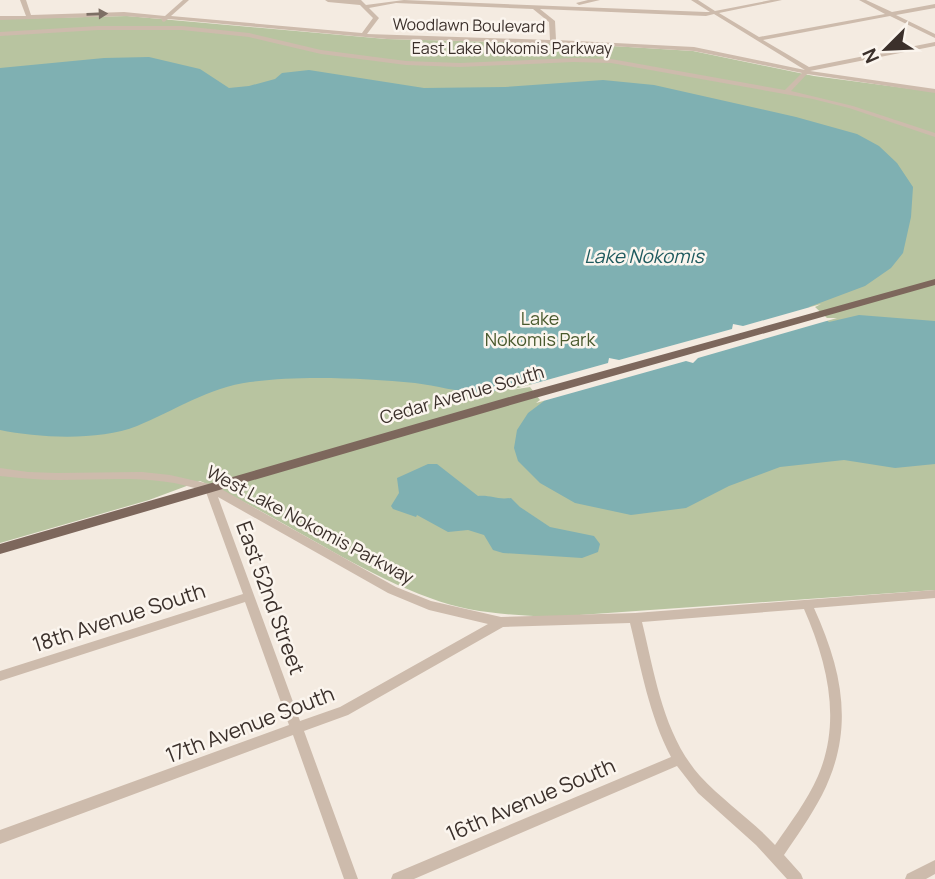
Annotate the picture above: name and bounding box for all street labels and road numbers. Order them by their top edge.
street label: Woodlawn Boulevard [392,13,546,37]
street label: East Lake Nokomis Parkway [412,37,613,59]
street label: Cedar Avenue South [377,359,547,429]
street label: West Lake Nokomis Parkway [203,459,419,589]
street label: East 52nd Street [230,517,312,678]
street label: 18th Avenue South [29,576,209,658]
street label: 17th Avenue South [161,679,338,769]
street label: 16th Avenue South [442,751,619,847]

